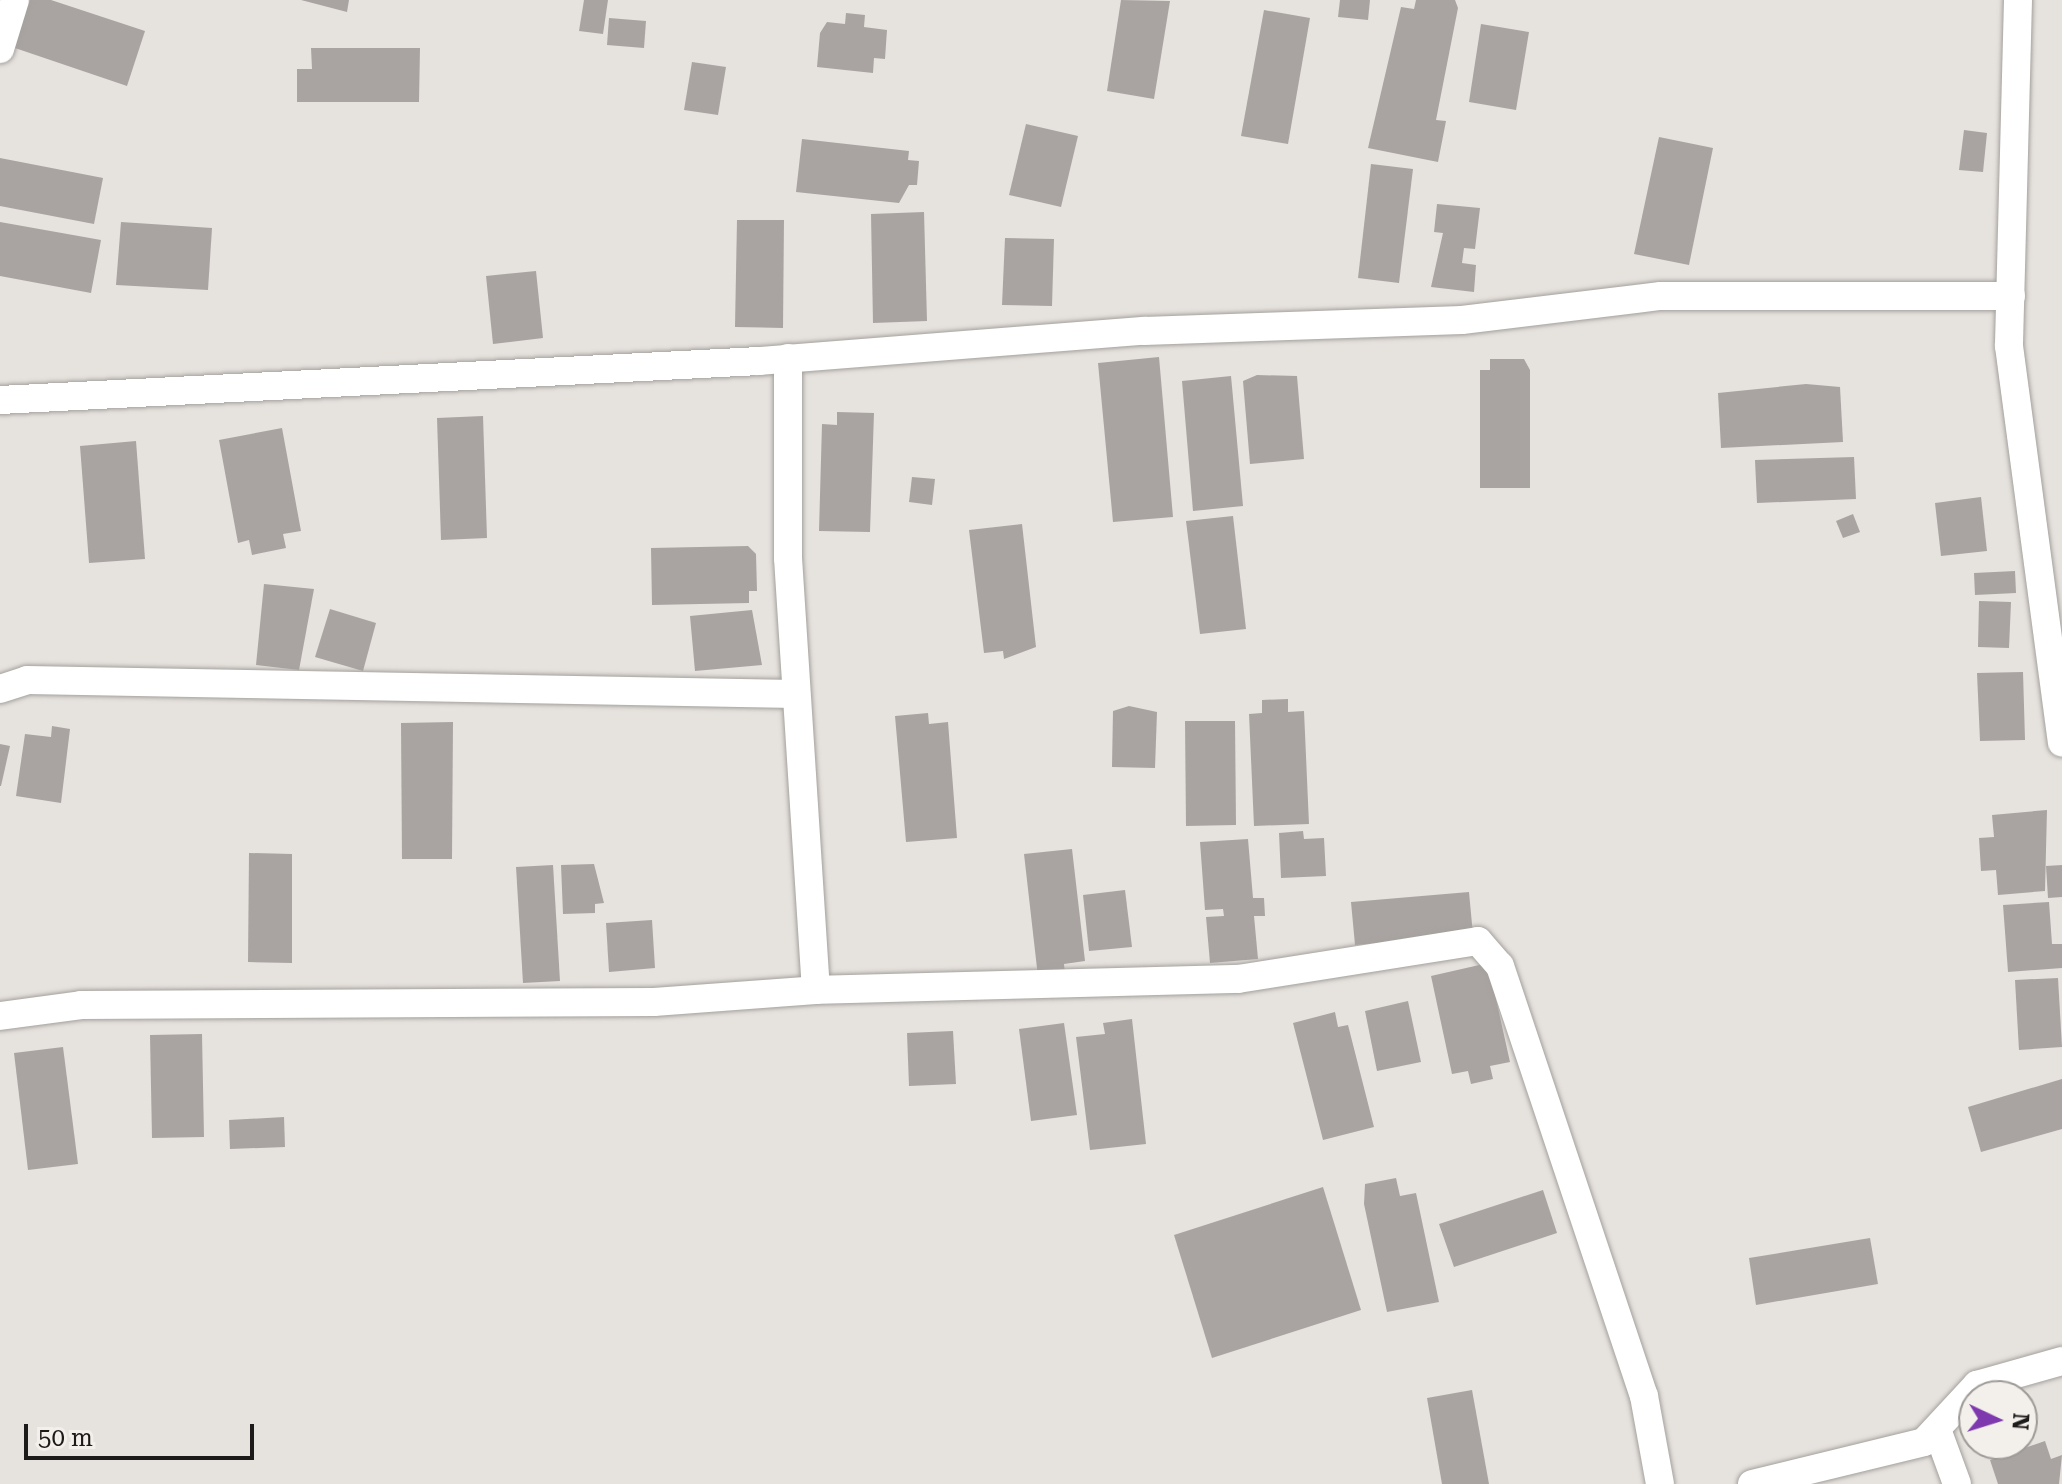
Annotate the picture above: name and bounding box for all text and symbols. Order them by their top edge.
north arrow [1958,1380,2038,1460]
scale bar [28,1408,258,1458]
text: N [2007,1412,2034,1431]
text: 50 m [38,1424,93,1452]

